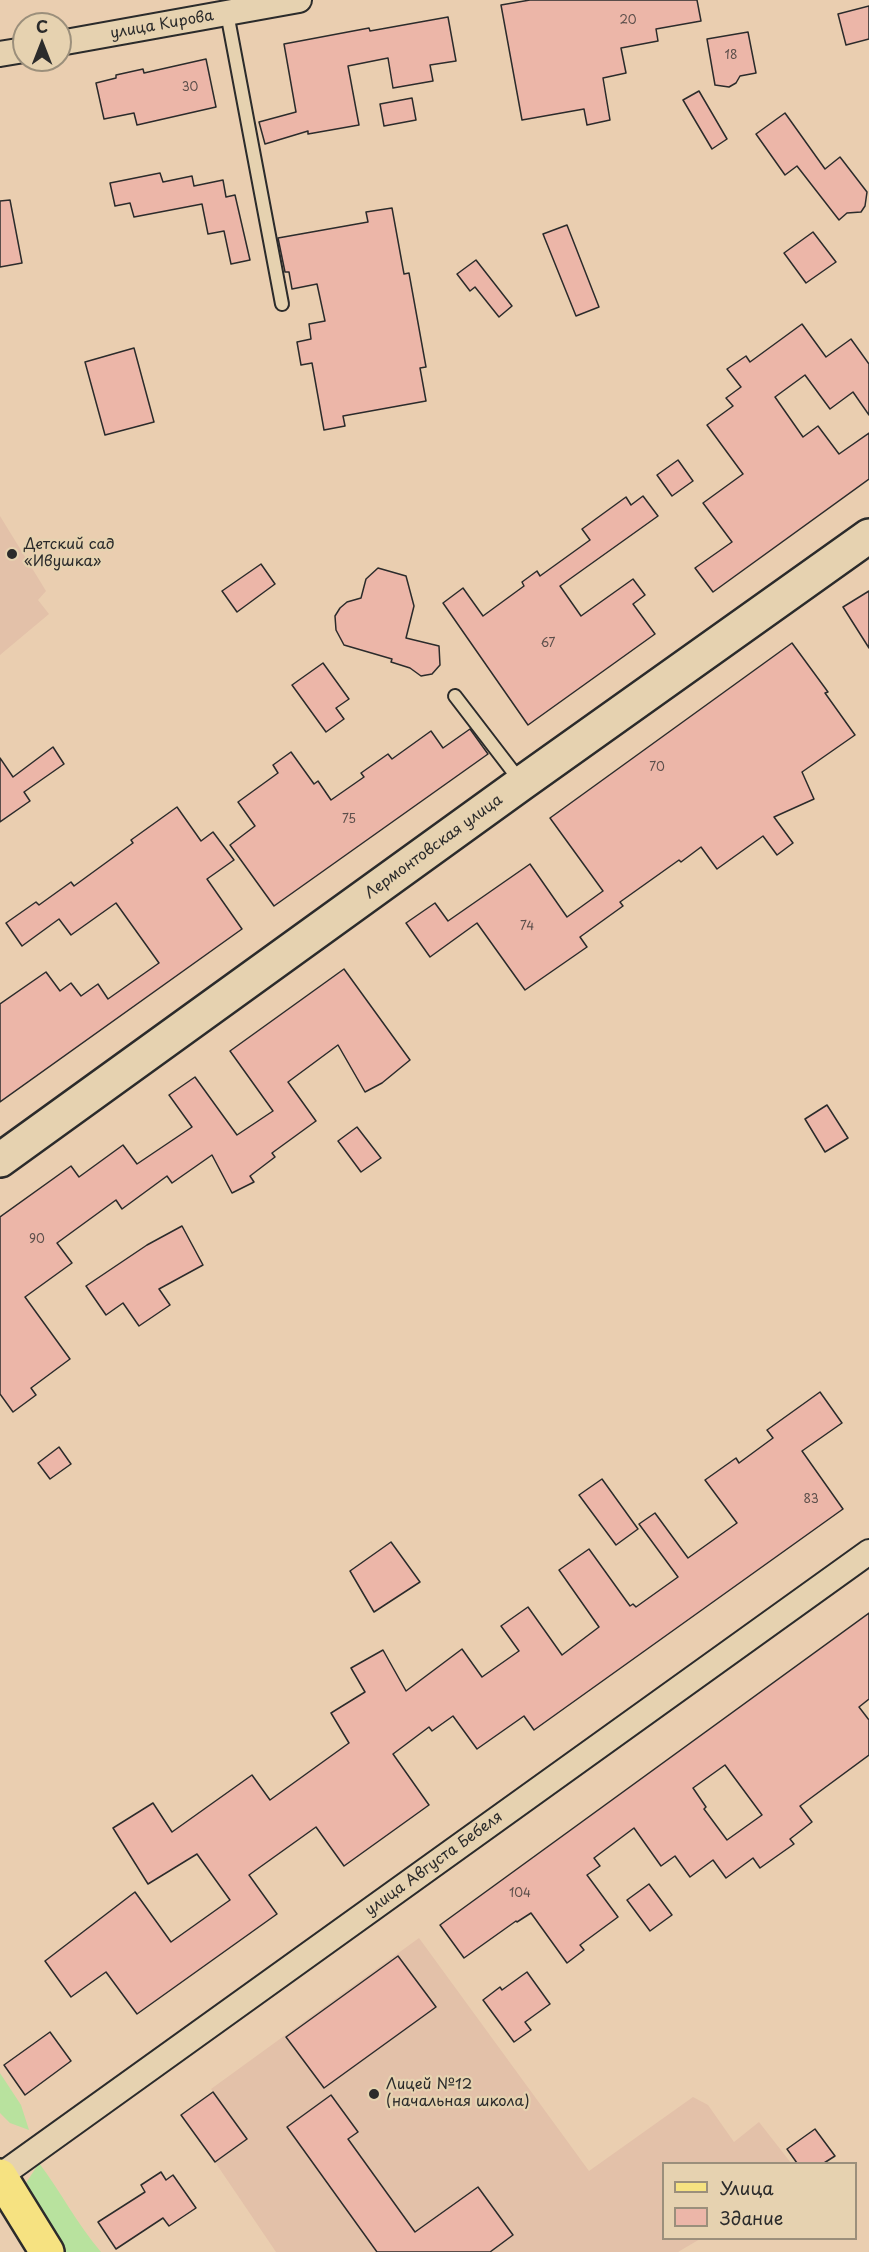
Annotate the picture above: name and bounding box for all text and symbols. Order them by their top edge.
street label: улица Кирова [109,7,215,43]
north arrow [12,12,72,72]
text: С [36,14,48,38]
house number: 20 [619,14,637,28]
house number: 18 [725,49,737,63]
house number: 30 [182,81,198,95]
place label: Детский сад «Ивушка» [24,536,115,571]
marker: Детский сад «Ивушка» [5,547,19,561]
house number: 67 [541,637,555,651]
house number: 70 [649,761,665,775]
street label: Лермонтовская улица [362,791,506,903]
house number: 75 [342,813,356,827]
house number: 74 [520,920,534,934]
house number: 90 [29,1233,45,1247]
house number: 83 [803,1493,819,1507]
street label: улица Августа Бебеля [362,1808,506,1920]
house number: 104 [509,1887,531,1901]
place label: Лицей №12 (начальная школа) [386,2076,530,2111]
marker: Лицей №12 (начальная школа) [367,2087,381,2101]
legend [662,2162,857,2240]
text: Улица [720,2174,774,2201]
text: Здание [720,2204,783,2231]

